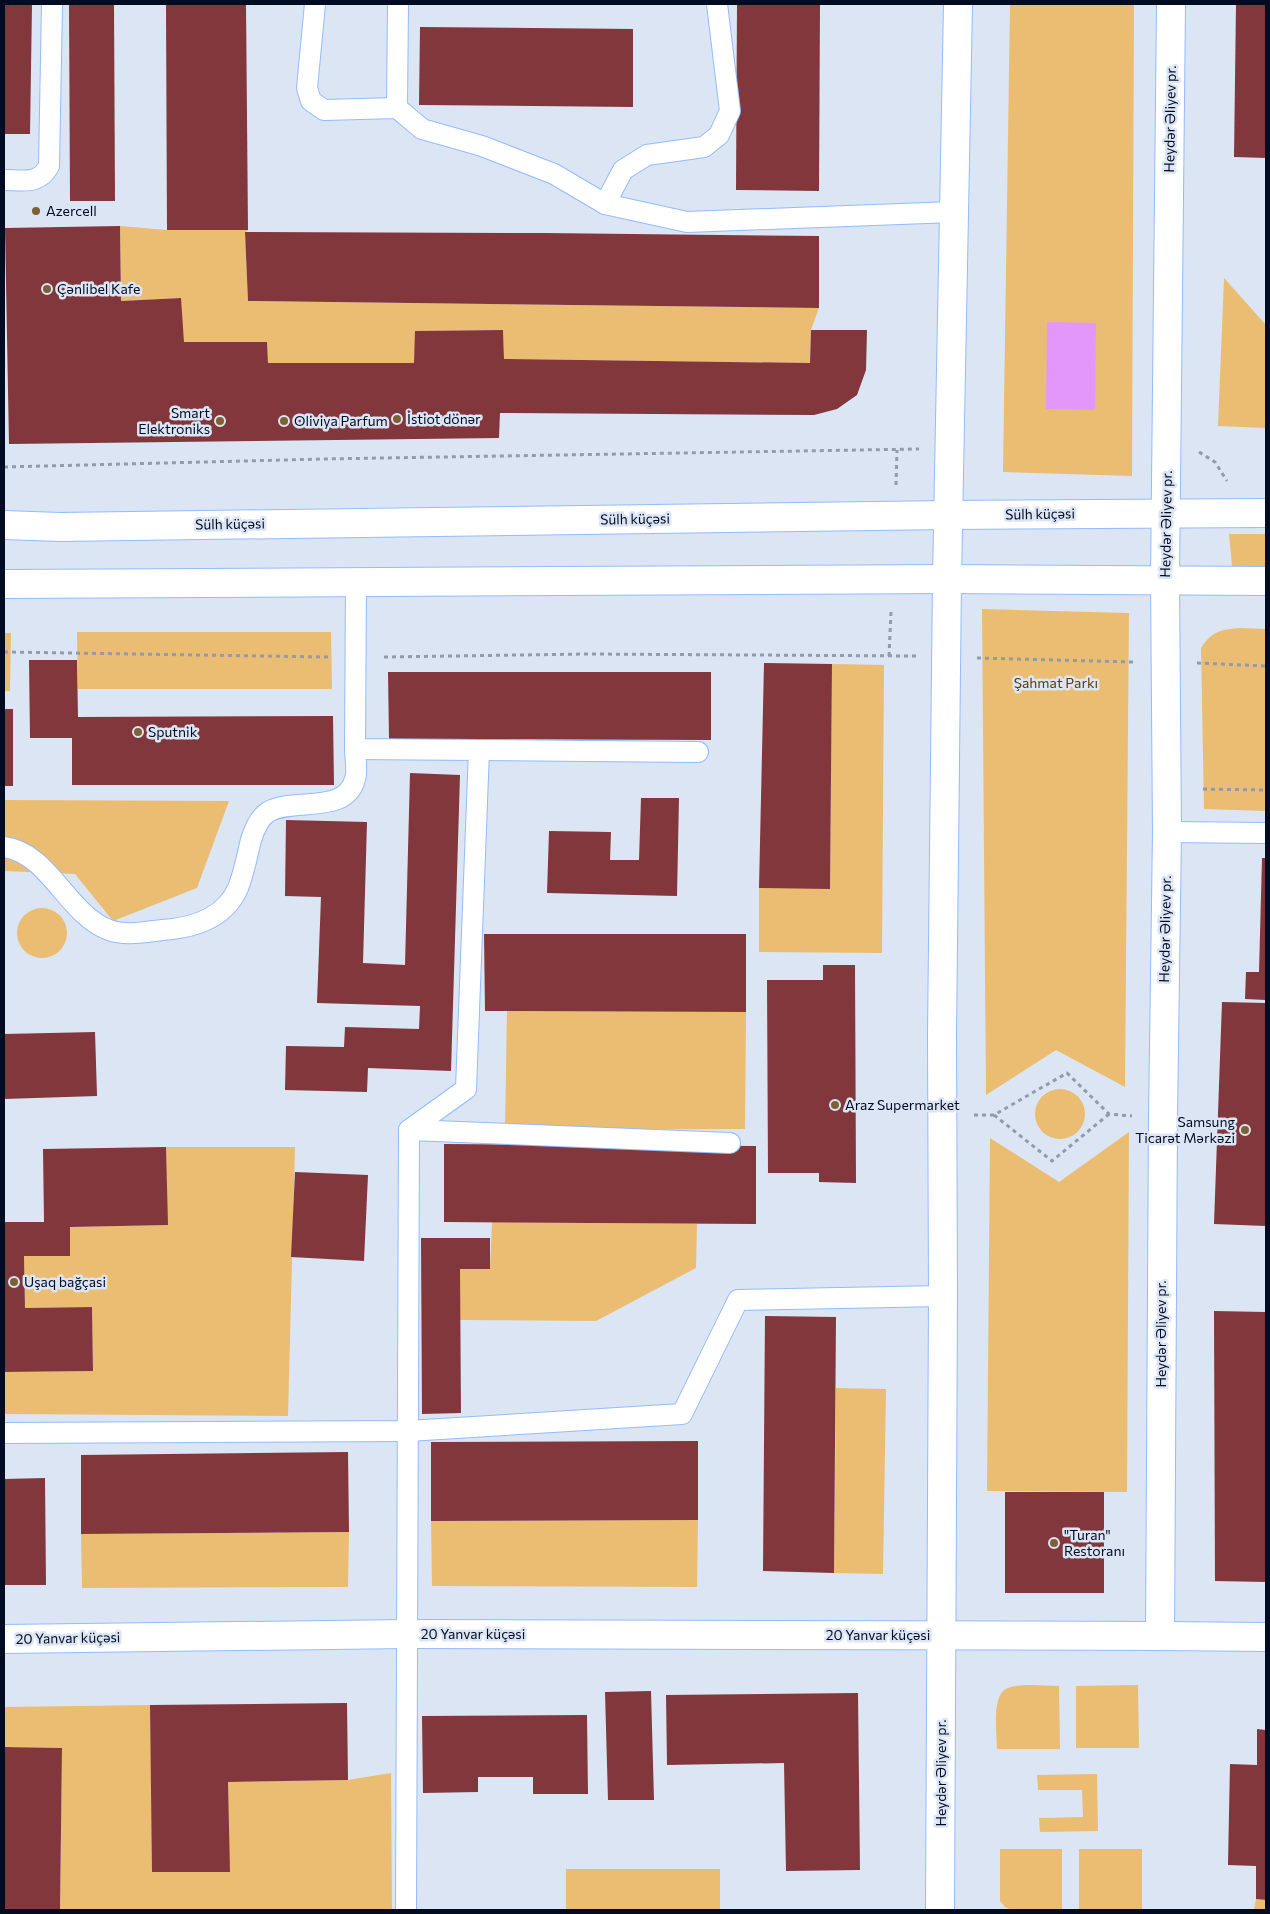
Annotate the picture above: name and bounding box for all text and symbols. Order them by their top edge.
street label: Heydər Əliyev pr. [1160,65,1179,173]
place label: Azercell [46,202,97,219]
marker: Azercell [30,205,42,217]
place label: Çənlibel Kafe [57,280,140,297]
marker: Çənlibel Kafe [41,283,53,295]
place label: Smart Elektroniks [138,404,210,437]
place label: İstiot dönәr [407,410,481,427]
place label: Oliviya Parfum [294,412,388,429]
marker: İstiot dönәr [391,413,403,425]
marker: Smart Elektroniks [214,415,226,427]
marker: Oliviya Parfum [278,415,290,427]
street label: Heydər Əliyev pr. [1156,470,1175,578]
street label: Sülh küçəsi [1005,504,1075,523]
street label: Sülh küçəsi [600,509,670,528]
street label: Sülh küçəsi [195,514,265,533]
park label: Şahmat Parkı [1014,674,1098,691]
place label: Sputnik [148,723,198,740]
marker: Sputnik [132,726,144,738]
street label: Heydər Əliyev pr. [1155,875,1174,983]
place label: Araz Supermarket [845,1096,960,1113]
marker: Araz Supermarket [829,1099,841,1111]
place label: Samsung Ticarət Mərkəzi [1135,1113,1235,1146]
marker: Samsung Ticarət Mərkəzi [1239,1124,1251,1136]
place label: Uşaq bağçasi [24,1273,106,1290]
marker: Uşaq bağçasi [8,1276,20,1288]
street label: Heydər Əliyev pr. [1152,1280,1169,1388]
place label: "Turan" Restoranı [1064,1526,1125,1559]
marker: "Turan" Restoranı [1048,1537,1060,1549]
street label: 20 Yanvar küçəsi [421,1625,525,1642]
street label: 20 Yanvar küçəsi [826,1626,930,1643]
street label: 20 Yanvar küçəsi [16,1628,120,1647]
street label: Heydər Əliyev pr. [932,1719,949,1827]

